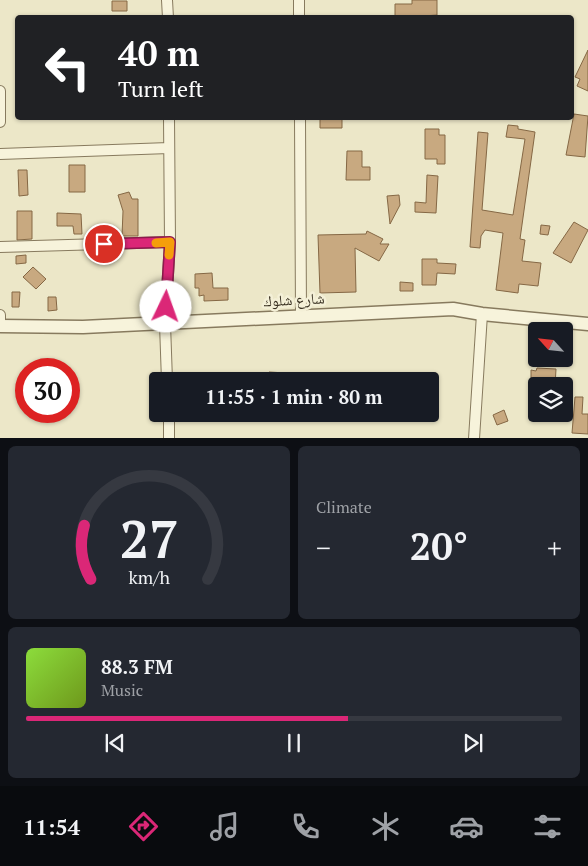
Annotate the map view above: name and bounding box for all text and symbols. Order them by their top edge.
text: 40 m [118,30,199,76]
icon: left [35,35,100,100]
text: Turn left [118,74,204,103]
pin [83,223,125,265]
icon: arrive [90,230,118,258]
position arrow [139,280,191,332]
street label: شارع شلوك [263,287,325,312]
north arrow [528,322,572,368]
map controls [528,322,573,422]
speed limit sign: 30 [15,358,80,423]
button: layers [528,377,573,422]
text: 11:55 · 1 min · 80 m [205,384,383,409]
text: Climate [316,496,372,518]
text: 27 [120,504,178,573]
text: 20° [410,521,468,571]
text: − [316,529,331,566]
text: + [547,529,562,566]
text: km/h [128,565,170,589]
text: 88.3 FM [101,654,173,679]
text: Music [101,679,143,701]
icon: previous [101,729,129,757]
icon: pause [280,729,308,757]
icon: next [459,729,487,757]
icon: directions [126,809,161,844]
icon: music [207,809,242,844]
icon: phone [288,809,323,844]
icon: climate [368,809,403,844]
icon: car [449,809,484,844]
icon: filters [530,809,565,844]
text: 11:54 [23,812,80,841]

